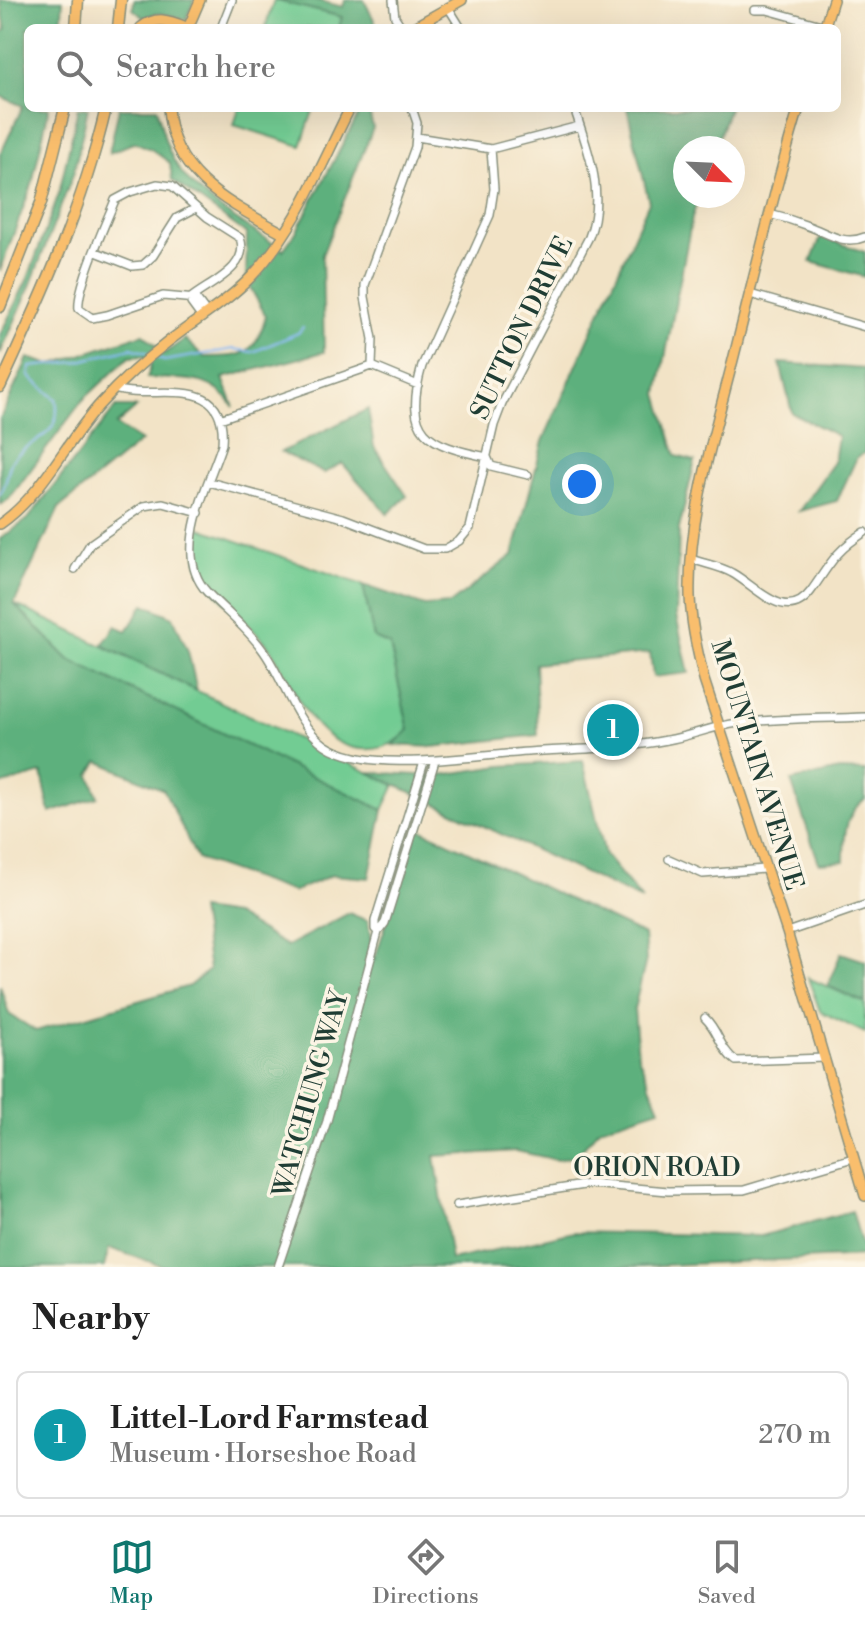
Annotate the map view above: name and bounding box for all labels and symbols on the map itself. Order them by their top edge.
north arrow [673,136,745,208]
street label: SUTTON DRIVE [464,231,580,425]
your location [562,464,602,504]
street label: MOUNTAIN AVENUE [704,636,810,894]
pin: 1 [587,700,639,760]
street label: WATCHUNG WAY [266,985,356,1202]
street label: ORION ROAD [573,1152,741,1184]

